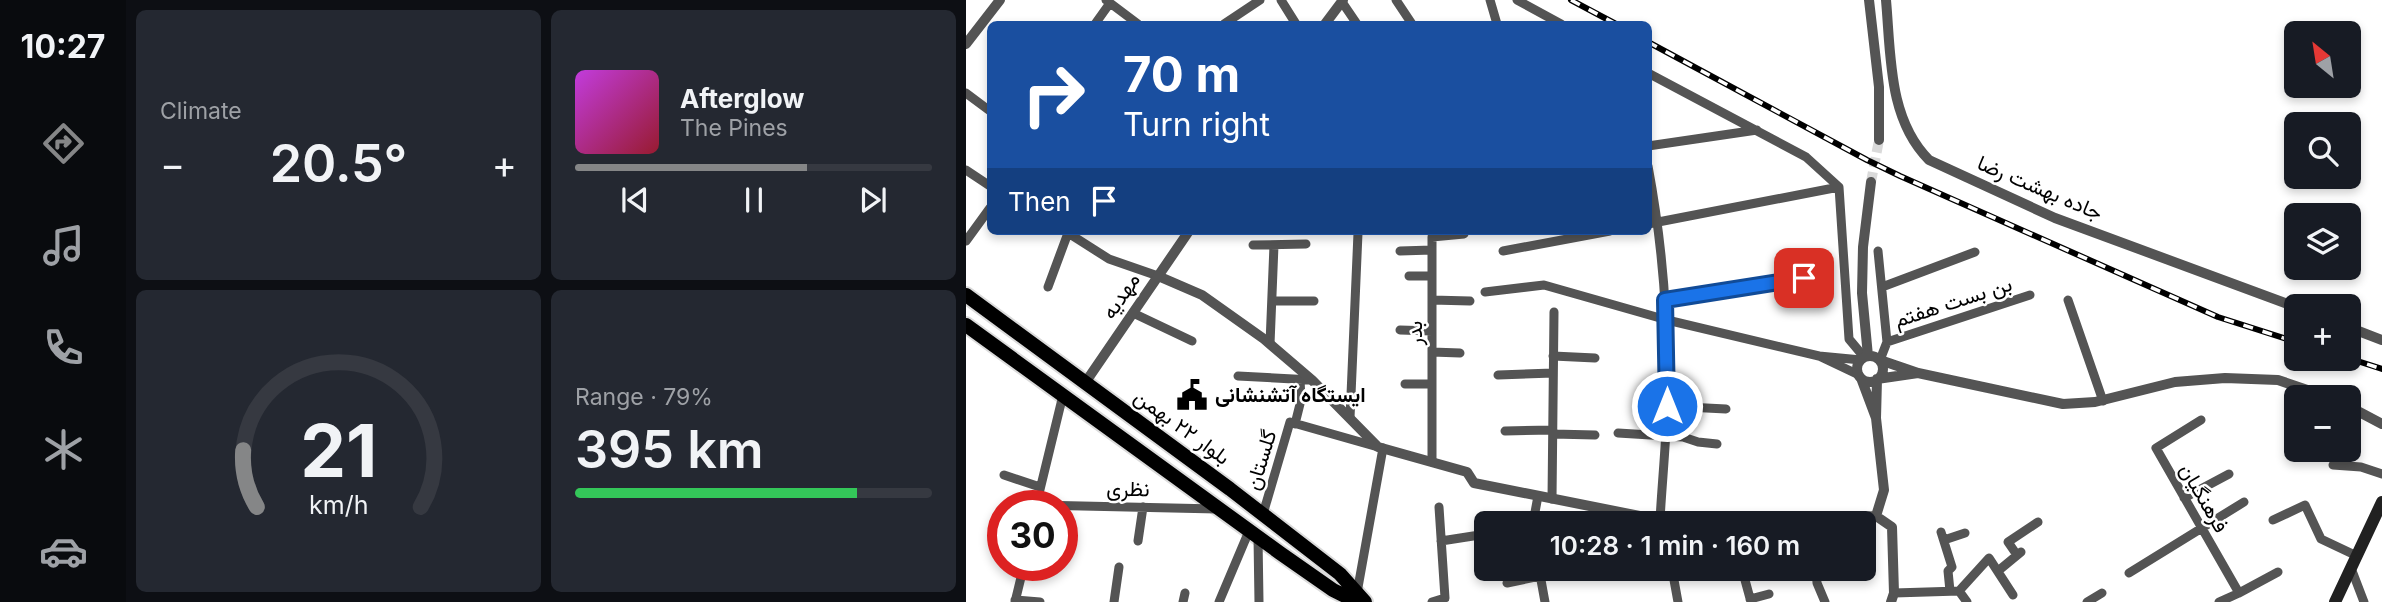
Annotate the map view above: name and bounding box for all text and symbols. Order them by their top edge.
north arrow [2284,21,2361,98]
map controls [2284,21,2361,462]
text: 10:27 [21,27,105,66]
text: 70 m [1123,45,1240,104]
icon: right [1008,49,1099,140]
text: Afterglow [680,83,804,114]
text: Climate [160,97,242,125]
text: Turn right [1123,105,1270,144]
button: search [2284,112,2361,189]
text: The Pines [680,114,788,142]
icon: directions [39,119,88,168]
text: 20.5° [270,132,407,195]
text: − [160,141,185,187]
text: + [492,141,517,187]
street label: جاده بهشت رضا [1973,150,2107,226]
icon: previous [616,181,654,219]
icon: pause [735,181,773,219]
icon: next [854,181,892,219]
icon: arrive [1085,182,1123,220]
text: Then [1008,186,1071,217]
button: layers [2284,203,2361,280]
icon: music [39,221,88,270]
pin [1774,248,1834,308]
icon: arrive [1785,259,1823,297]
street label: مهدیه [1096,268,1146,324]
street label: بن بست هفتم [1891,271,2016,334]
button: + [2284,294,2361,371]
street label: بدر [1402,321,1428,346]
icon: phone [39,323,88,372]
position arrow [1630,369,1704,443]
public building icon: ایستگاه آتشنشانی [1175,378,1209,412]
place label: ایستگاه آتشنشانی [1215,382,1366,407]
text: Range · 79% [575,383,713,411]
street label: بلوار ۲۲ بهمن [1129,384,1235,470]
button: − [2284,385,2361,462]
text: 21 [300,406,377,495]
text: 395 km [575,418,764,481]
icon: climate [39,425,88,474]
street label: گلستان [1240,427,1281,493]
street label: فرهنگیان [2174,459,2234,537]
street label: نظری [1106,476,1150,502]
text: km/h [309,490,368,520]
speed limit sign: 30 [987,490,1078,581]
icon: car [39,527,88,576]
text: 10:28 · 1 min · 160 m [1550,530,1800,561]

